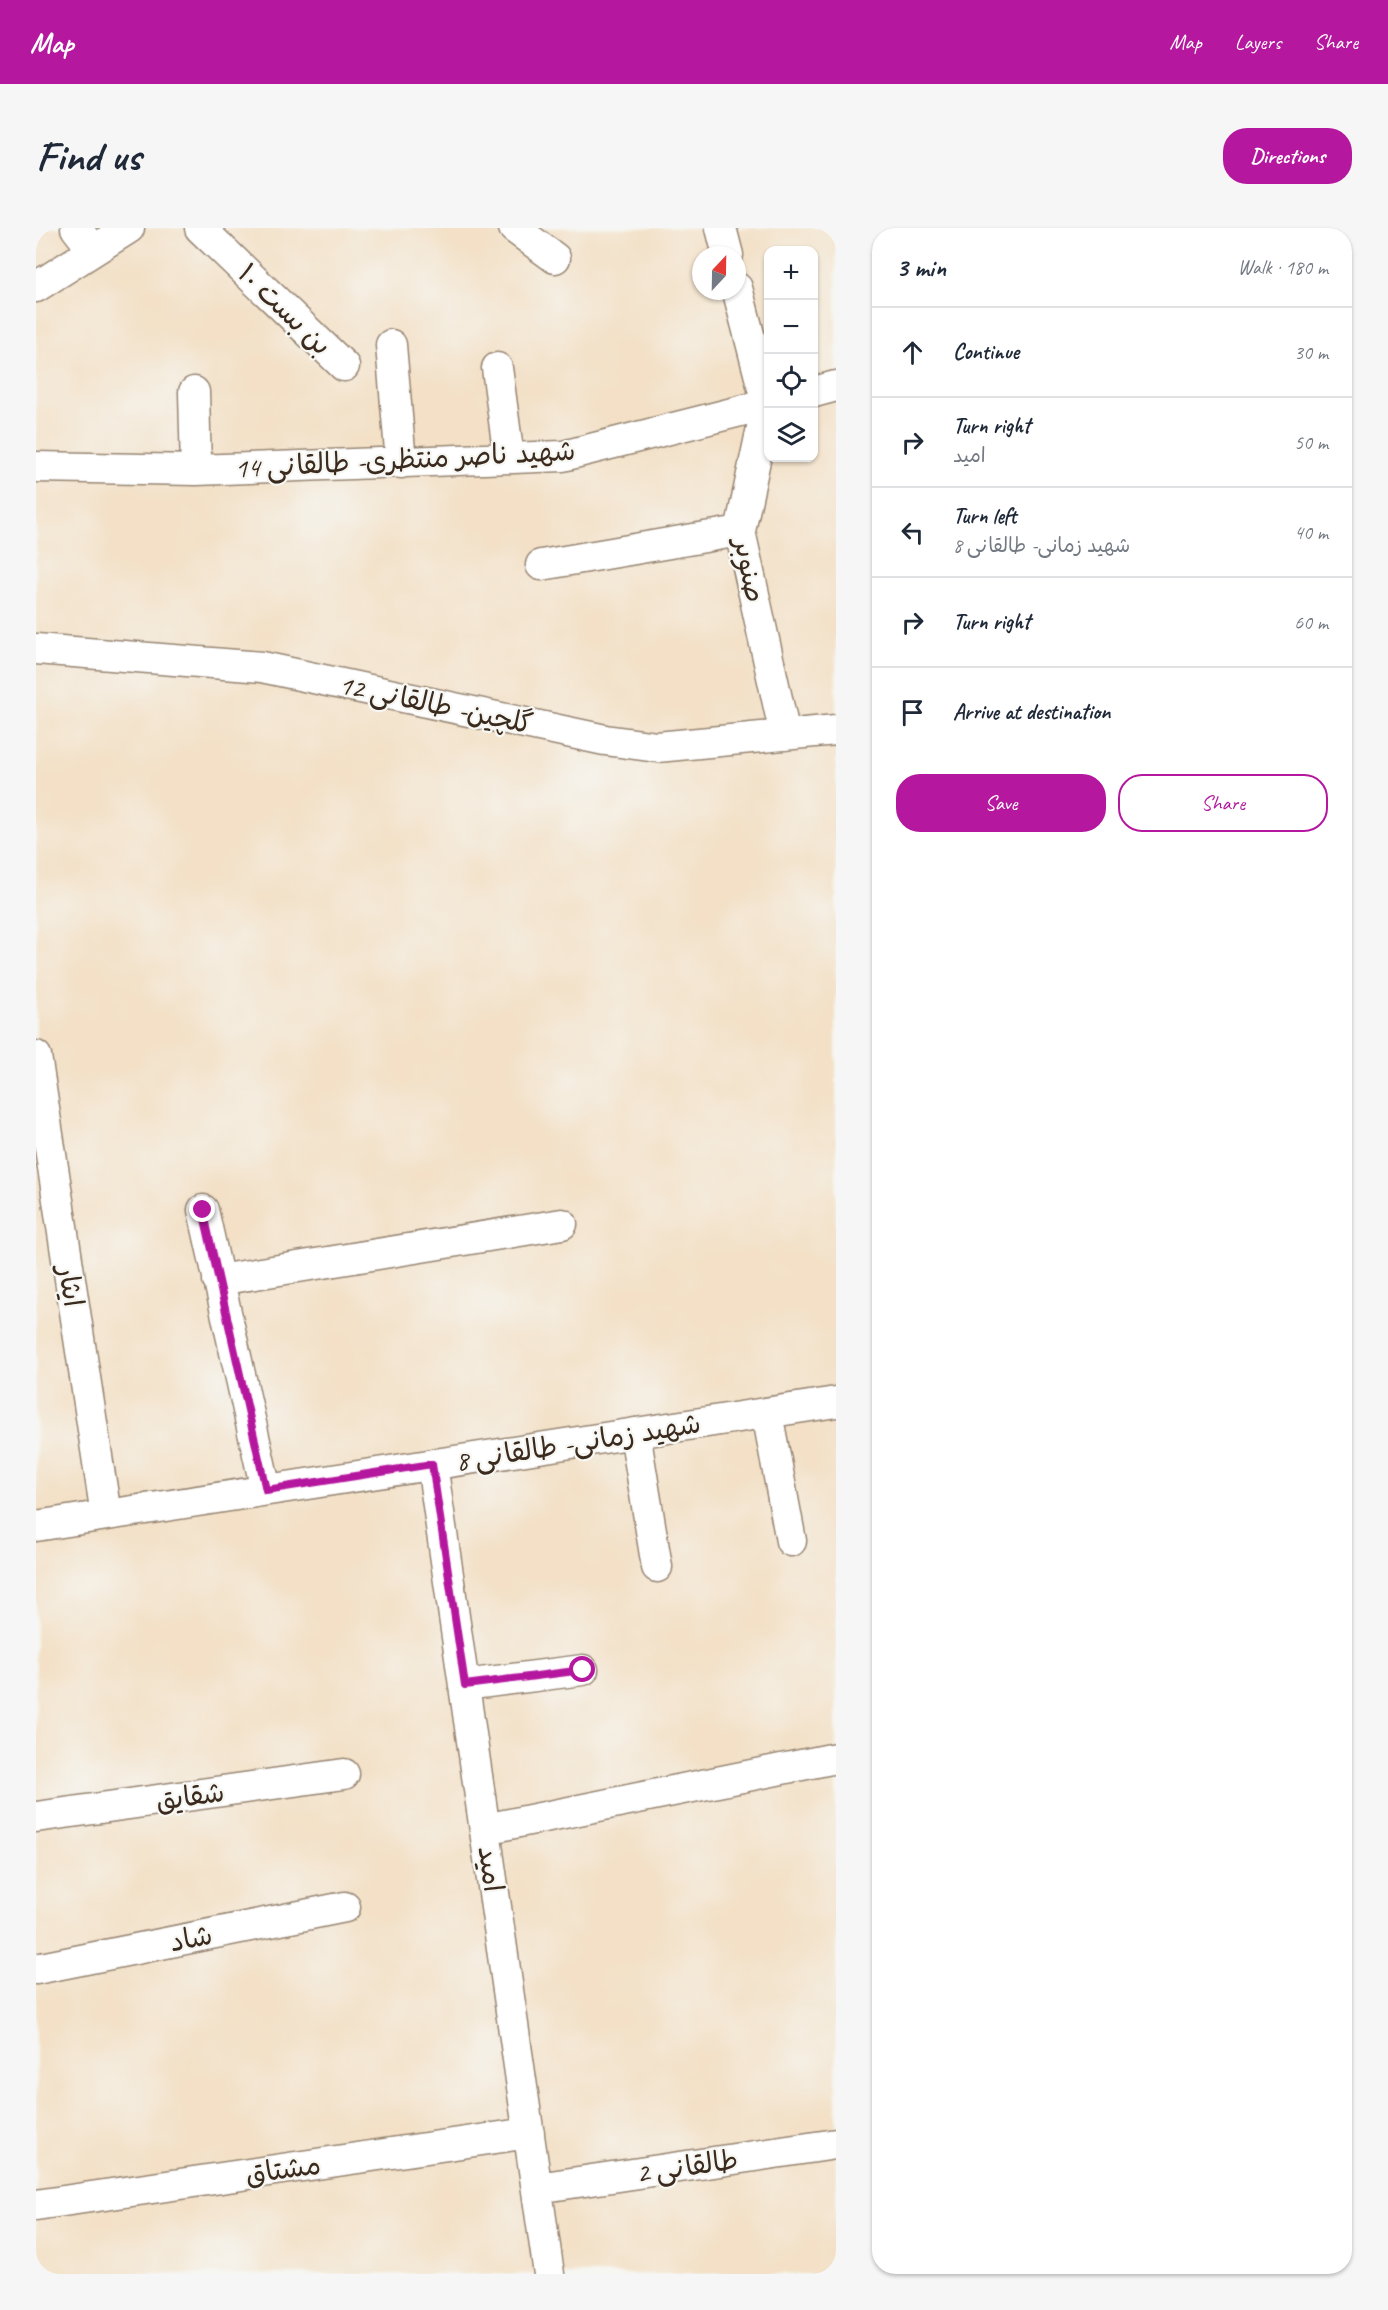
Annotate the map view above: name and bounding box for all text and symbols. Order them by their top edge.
text: Map [30,25,73,60]
text: Map [1169,29,1202,55]
text: Layers [1235,29,1281,55]
text: Share [1314,29,1358,55]
button: Directions [1223,128,1352,184]
text: Find us [36,130,141,183]
north arrow [692,246,746,300]
map controls [764,246,818,462]
button: + [764,246,818,300]
text: 3 min [896,251,946,284]
text: Walk · 180 m [1238,255,1328,280]
street label: بن بست ۱۰ [231,256,339,362]
button: − [764,300,818,354]
icon: ahead [896,336,929,369]
text: Continue [953,338,1019,366]
text: 30 m [1294,340,1328,365]
button: locate [764,354,818,408]
button: layers [764,408,818,462]
text: Turn right [953,412,1030,440]
icon: right [896,426,929,459]
text: 50 m [1294,430,1328,455]
street label: شهید ناصر منتظری- طالقانی 14 [234,433,576,485]
text: امید [953,443,986,468]
text: Turn left [953,502,1017,530]
icon: left [896,516,929,549]
text: 40 m [1294,520,1328,545]
street label: صنوبر [725,533,773,605]
text: شهید زمانی- طالقانی 8 [953,533,1130,558]
icon: right [896,606,929,639]
text: Turn right [953,608,1030,636]
text: 60 m [1294,610,1328,635]
street label: گلچین- طالقانی 12 [336,666,536,742]
icon: arrive [896,696,929,729]
text: Arrive at destination [953,698,1110,726]
button: Save [896,774,1106,832]
button: Share [1118,774,1328,832]
route end [189,1196,215,1222]
street label: ایثار [50,1261,92,1309]
street label: شهید زمانی- طالقانی 8 [453,1405,703,1479]
route start [569,1656,595,1682]
street label: شقایق [153,1774,227,1818]
street label: امید [470,1844,512,1894]
street label: شاد [167,1917,215,1959]
street label: طالقانی 2 [634,2142,740,2190]
street label: مشتاق [243,2146,323,2192]

